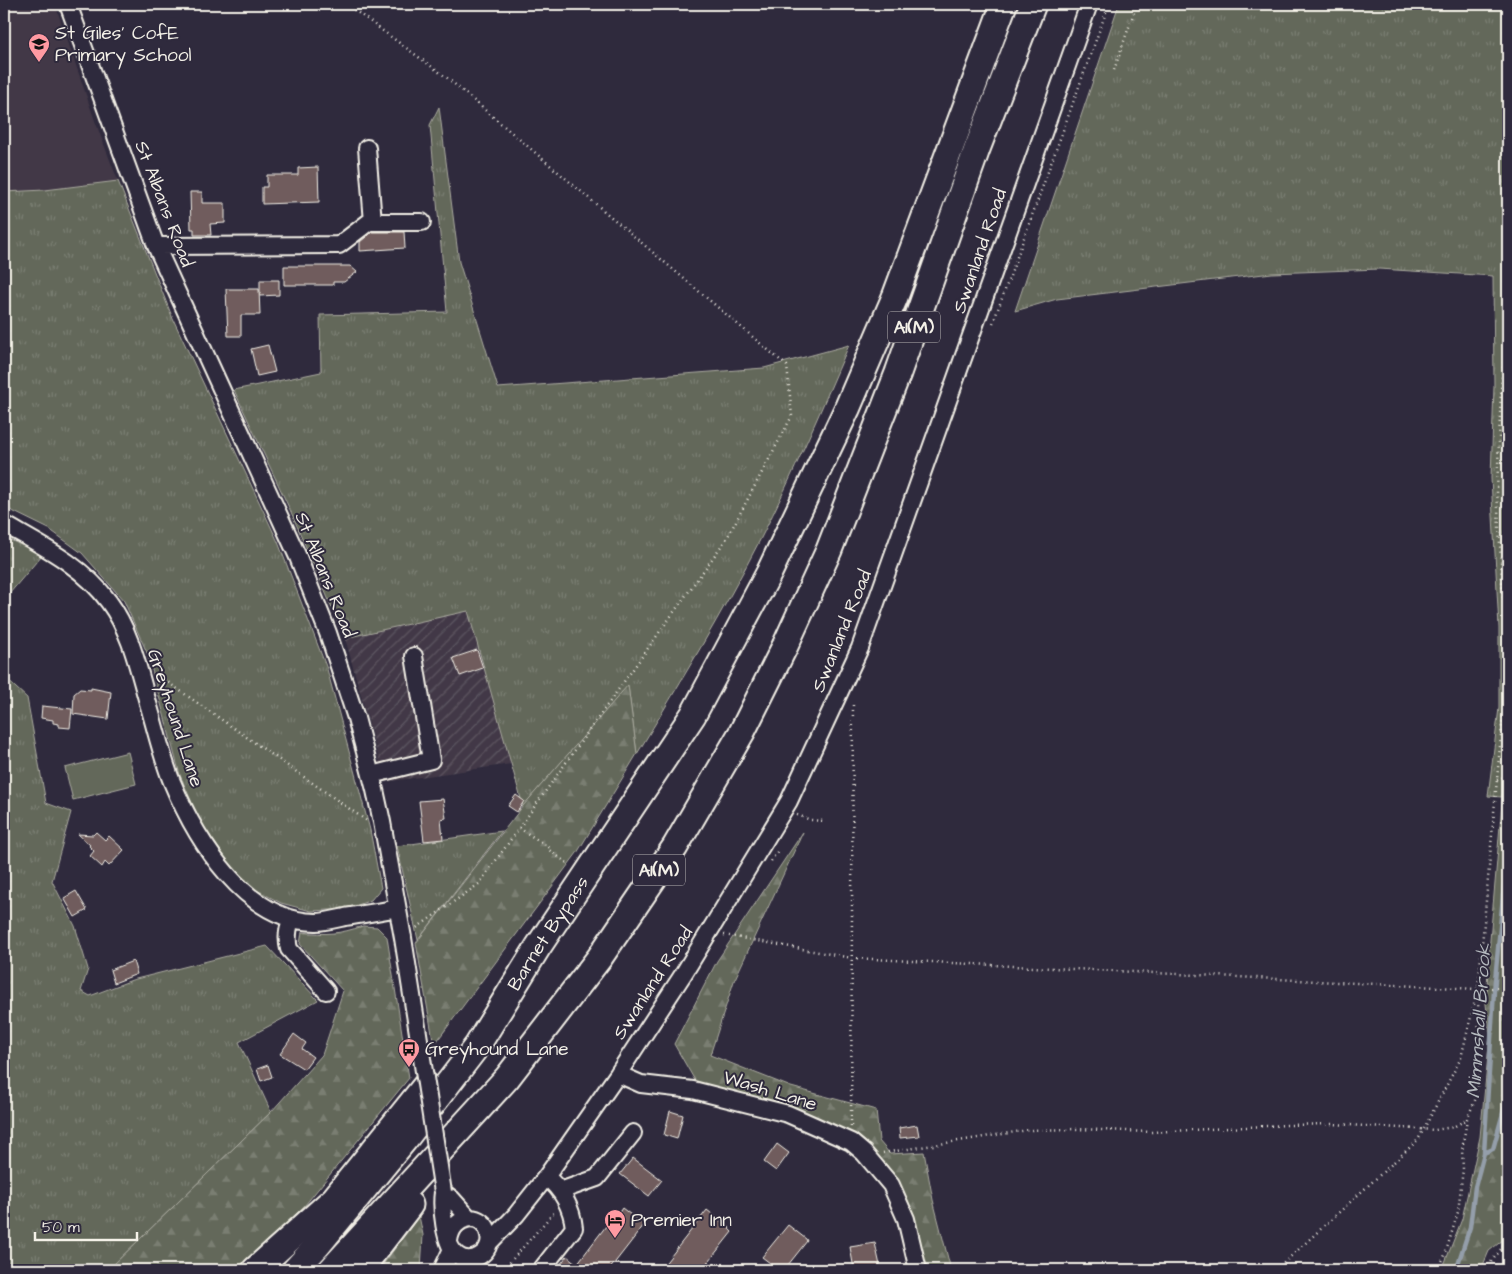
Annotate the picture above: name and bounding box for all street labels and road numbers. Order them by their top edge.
street label: St Albans Road [128,137,201,271]
street label: Swanland Road [946,185,1014,317]
road number: A1(M) [888,312,940,342]
street label: St Albans Road [288,508,363,642]
street label: Swanland Road [805,565,879,696]
street label: Greyhound Lane [139,646,210,791]
road number: A1(M) [633,854,685,886]
street label: Barnet Bypass [501,870,595,996]
street label: Swanland Road [606,921,700,1045]
street label: Wash Lane [720,1064,820,1118]

